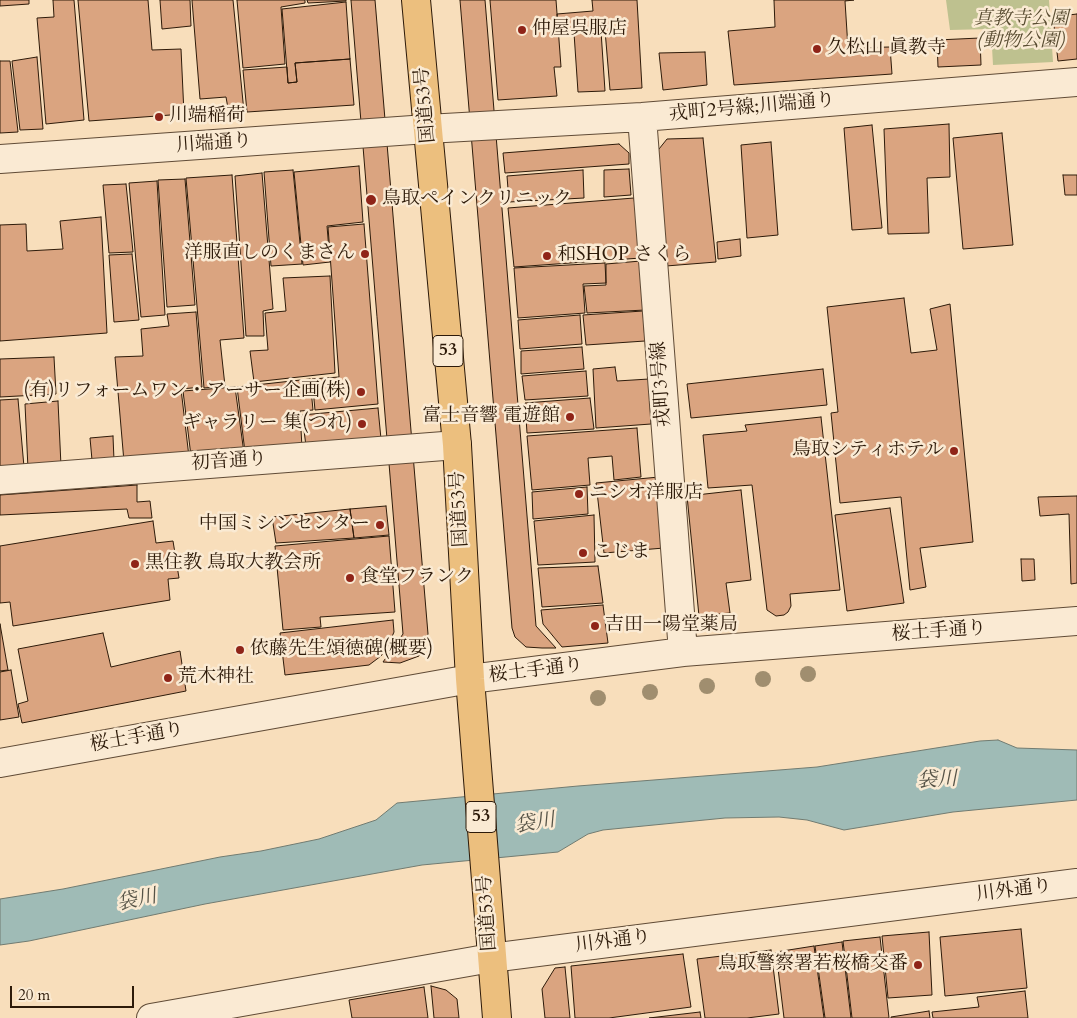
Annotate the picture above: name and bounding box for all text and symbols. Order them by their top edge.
park label: 真教寺公園 (動物公園) [974,9,1068,53]
place label: 仲屋呉服店 [532,19,627,41]
marker: 仲屋呉服店 [516,24,528,36]
place label: 久松山 眞教寺 [827,38,946,60]
marker: 久松山 眞教寺 [811,43,823,55]
street label: 国道53号 [411,66,441,144]
street label: 戎町2号線;川端通り [668,89,836,127]
place label: 川端稲荷 [169,106,245,128]
marker: 川端稲荷 [153,111,165,123]
street label: 川端通り [175,130,253,158]
place label: 鳥取ペインクリニック [382,189,572,211]
marker: 鳥取ペインクリニック [364,193,378,207]
place label: 洋服直しのくまさん [184,243,355,265]
place label: 和SHOP さくら [557,245,691,267]
marker: 洋服直しのくまさん [359,248,371,260]
marker: 和SHOP さくら [541,250,553,262]
road number: 53 [433,336,463,366]
street label: 戎町3号線 [648,340,676,428]
place label: (有)リフォームワン・アーサー企画(株) [23,381,351,403]
marker: (有)リフォームワン・アーサー企画(株) [355,386,367,398]
place label: 富士音響 電遊館 [422,406,560,428]
marker: 富士音響 電遊館 [564,411,576,423]
place label: ギャラリー 集(つれ) [183,413,352,435]
marker: ギャラリー 集(つれ) [356,418,368,430]
place label: 鳥取シティホテル [792,440,944,462]
marker: 鳥取シティホテル [948,445,960,457]
street label: 初音通り [190,448,268,476]
street label: 国道53号 [447,470,473,548]
place label: ニシオ洋服店 [589,483,703,505]
marker: ニシオ洋服店 [573,488,585,500]
place label: 中国ミシンセンター [199,514,370,536]
marker: 中国ミシンセンター [374,519,386,531]
place label: こじま [593,542,650,564]
marker: こじま [577,547,589,559]
place label: 黒住教 鳥取大教会所 [145,553,321,575]
marker: 黒住教 鳥取大教会所 [129,558,141,570]
place label: 食堂フランク [360,567,474,589]
marker: 食堂フランク [344,572,356,584]
place label: 吉田一陽堂薬局 [605,615,738,637]
street label: 桜土手通り [891,617,987,647]
marker: 吉田一陽堂薬局 [589,620,601,632]
place label: 依藤先生頌徳碑(概要) [250,639,433,661]
marker: 依藤先生頌徳碑(概要) [234,644,246,656]
street label: 桜土手通り [487,654,585,688]
place label: 荒木神社 [178,667,254,689]
marker: 荒木神社 [162,672,174,684]
street label: 桜土手通り [88,719,186,757]
water label: 袋川 [916,768,958,794]
road number: 53 [466,802,496,832]
water label: 袋川 [513,809,557,839]
street label: 国道53号 [474,874,502,952]
street label: 川外通り [975,875,1053,907]
water label: 袋川 [115,885,159,917]
street label: 川外通り [574,926,652,958]
place label: 鳥取警察署若桜橋交番 [718,954,908,976]
marker: 鳥取警察署若桜橋交番 [912,959,924,971]
scale bar [12,976,136,1008]
text: 20 m [18,985,50,1005]

